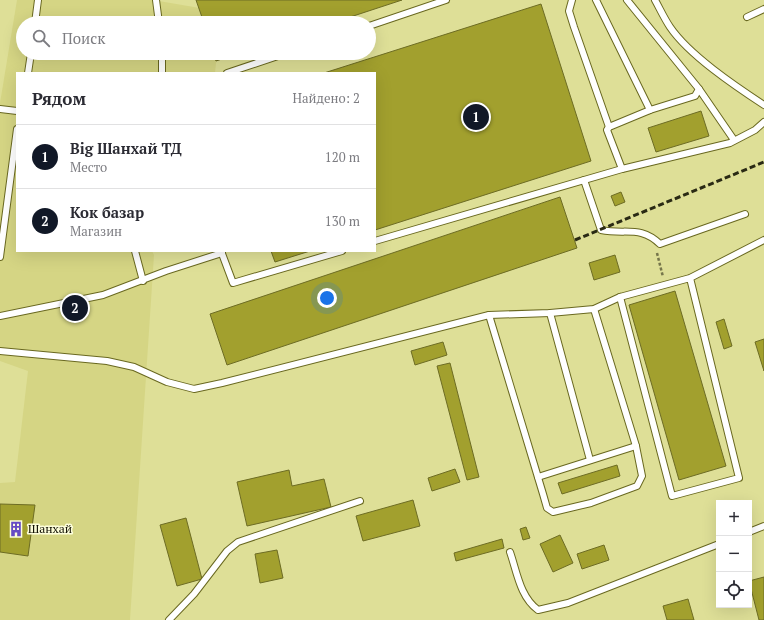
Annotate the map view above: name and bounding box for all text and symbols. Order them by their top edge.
search box [16,16,376,60]
icon: search [30,27,52,49]
text: Поиск [62,28,105,48]
text: Рядом [32,87,86,110]
text: Найдено: 2 [293,89,360,107]
pin: 1 [463,102,489,132]
text: Big Шанхай ТД [70,138,182,158]
text: 1 [41,148,49,166]
text: 120 m [325,148,360,166]
text: Место [70,158,107,176]
text: Кок базар [70,202,144,222]
text: 2 [41,212,49,230]
text: 130 m [325,212,360,230]
text: Магазин [70,222,122,240]
your location [317,288,337,308]
pin: 2 [62,293,88,323]
map controls [716,500,752,608]
button: + [716,500,752,536]
building icon: Шанхай [7,520,25,538]
place label: Шанхай [28,521,72,536]
button: − [716,536,752,572]
button: locate [716,572,752,608]

